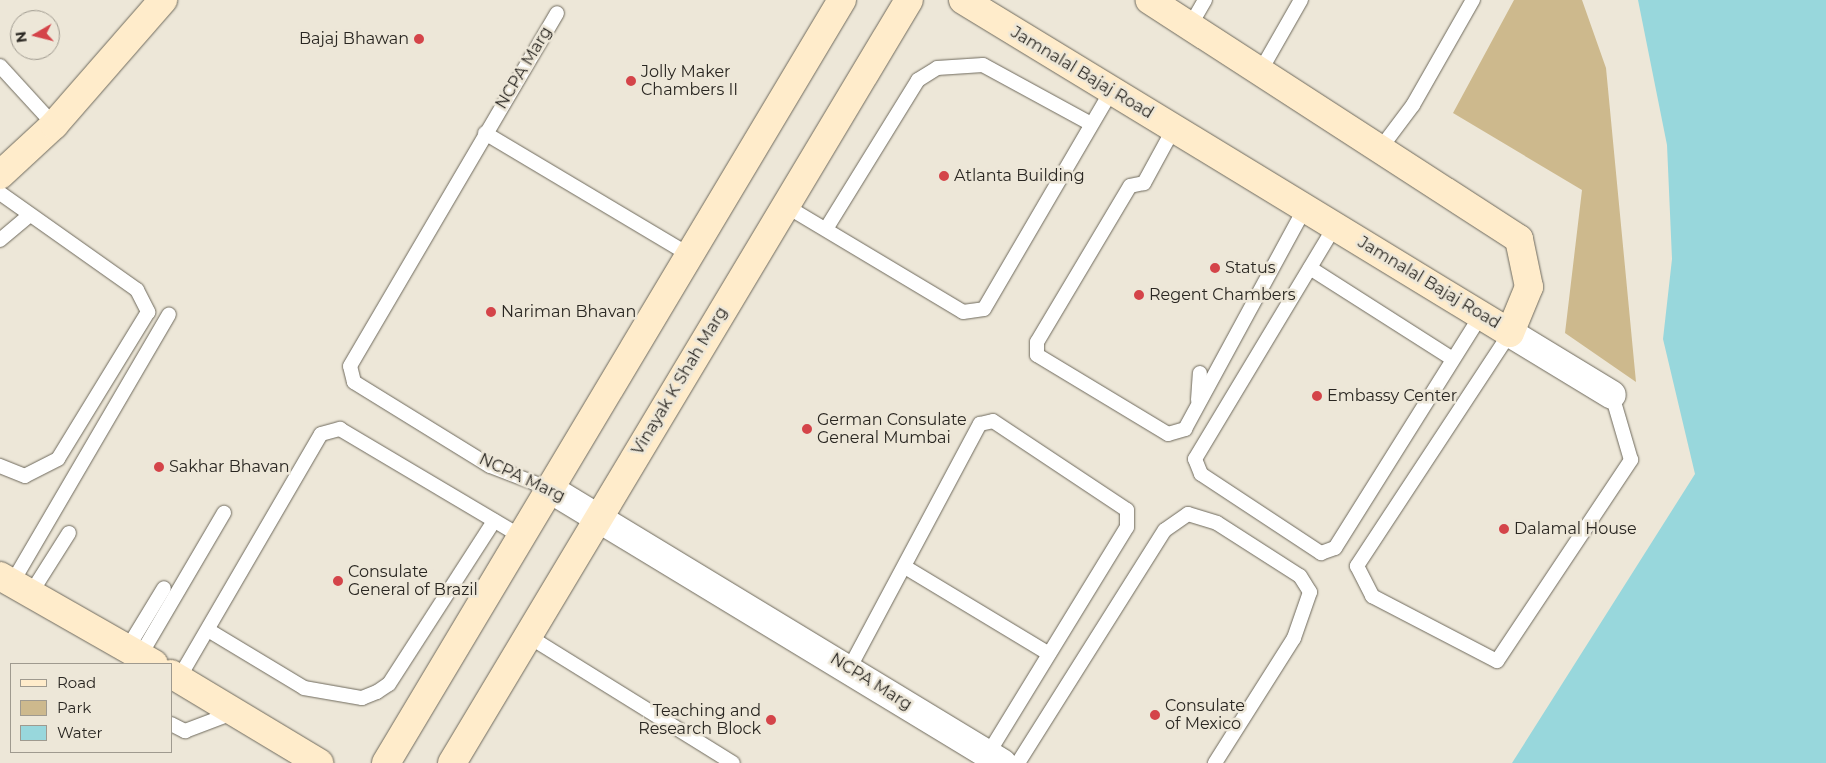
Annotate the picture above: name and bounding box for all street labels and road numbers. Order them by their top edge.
street label: NCPA Marg [492,23,556,113]
street label: Jamnalal Bajaj Road [1007,23,1157,123]
street label: Jamnalal Bajaj Road [1354,233,1504,333]
street label: Vinayak K Shah Marg [628,304,732,458]
street label: NCPA Marg [476,450,568,506]
street label: NCPA Marg [827,649,915,715]

